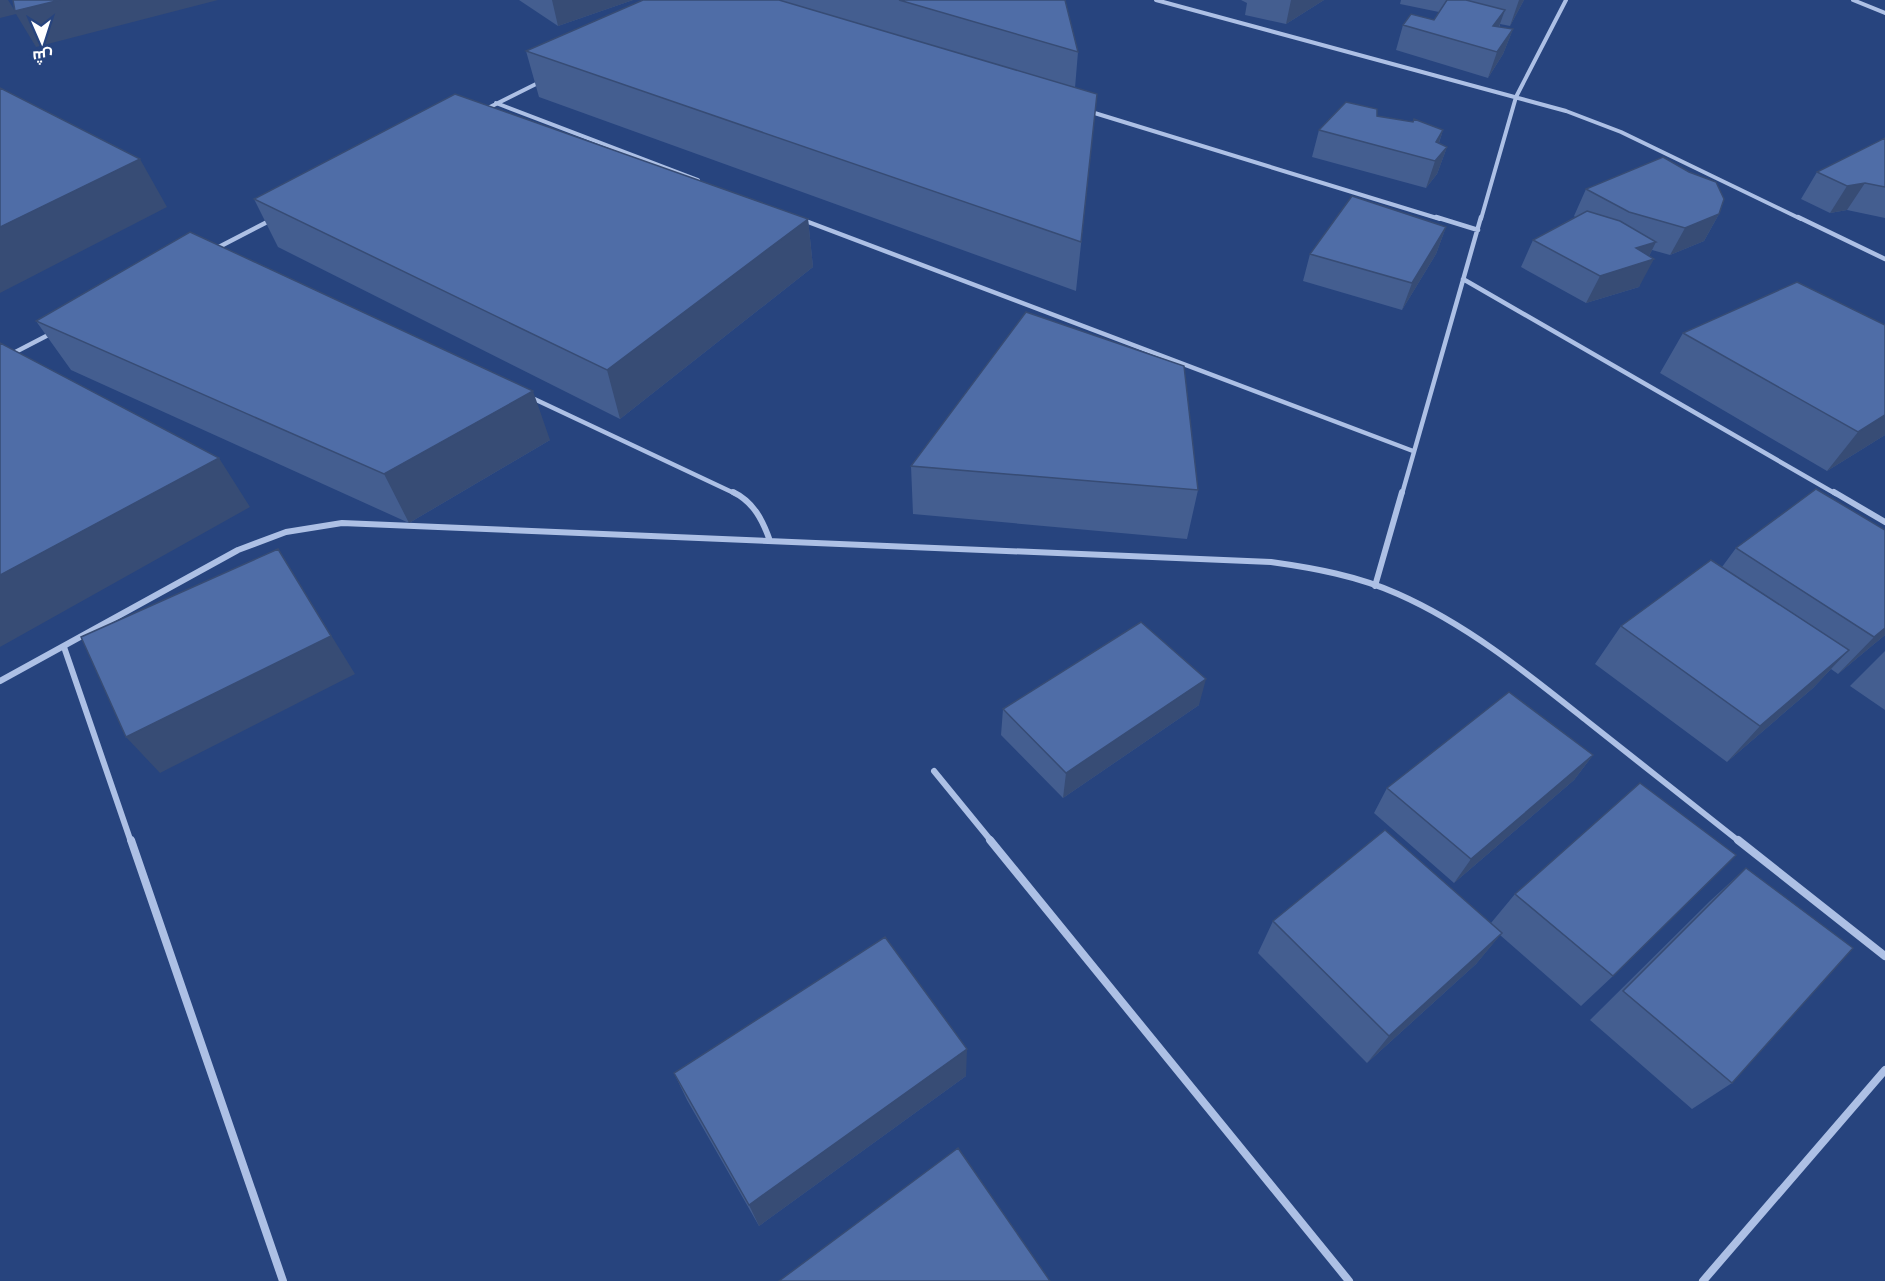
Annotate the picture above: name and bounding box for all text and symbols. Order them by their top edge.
north arrow [12,12,72,72]
text: ش [32,45,54,69]

